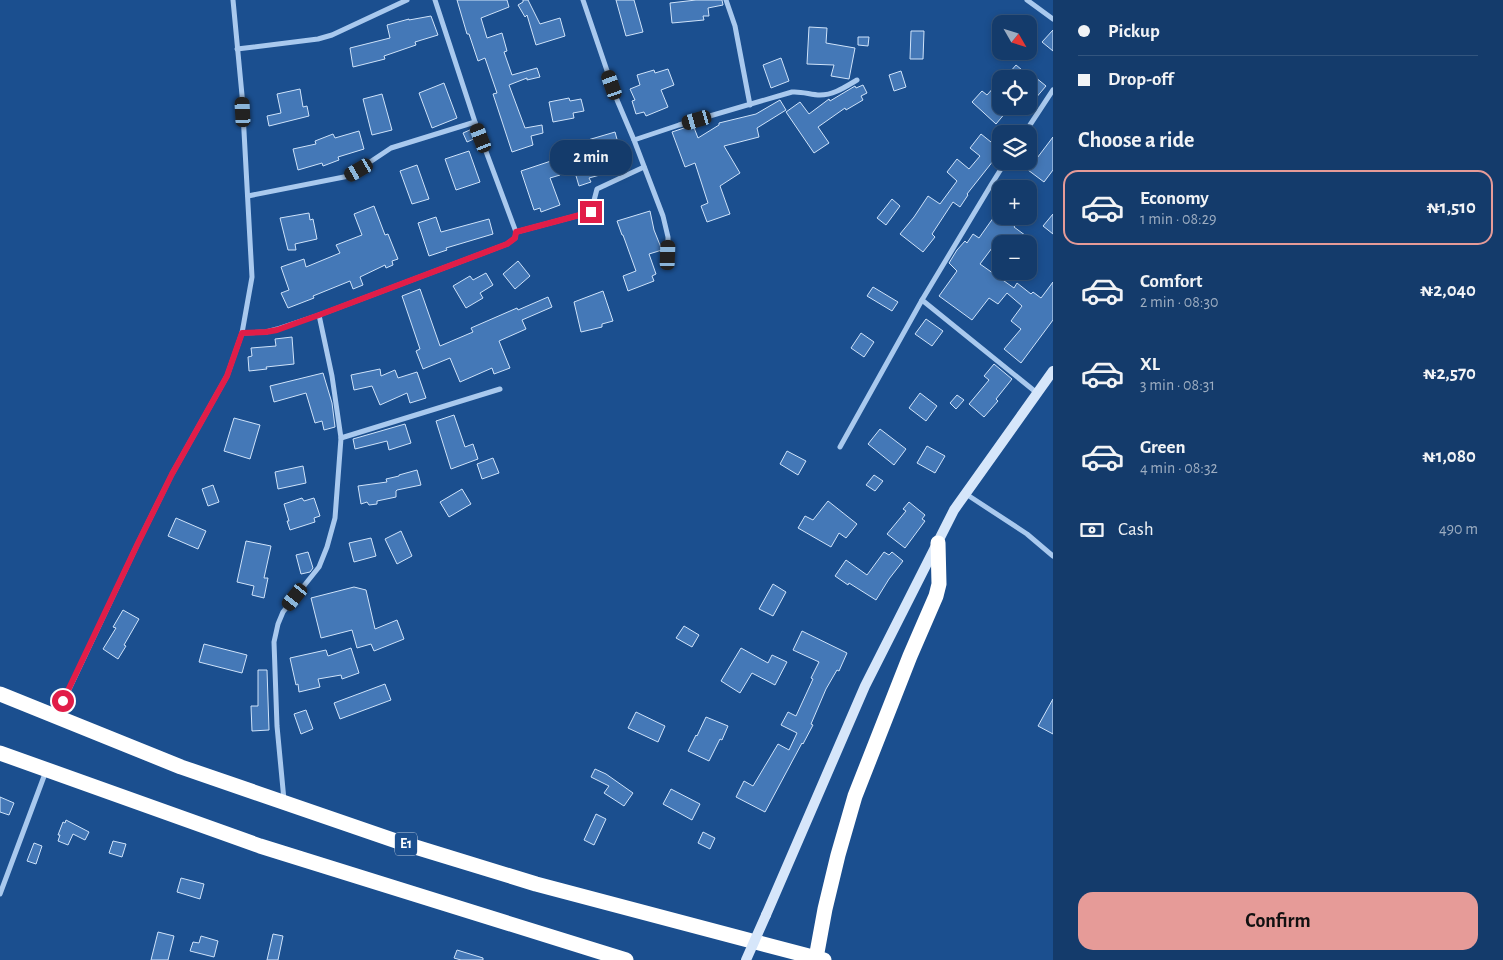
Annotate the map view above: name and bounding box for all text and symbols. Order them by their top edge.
north arrow [992,15,1038,60]
map controls [992,15,1037,280]
text: Pickup [1108,22,1160,41]
car [600,68,623,102]
button: locate [992,70,1037,115]
text: Drop-off [1108,70,1173,89]
car [234,97,251,127]
car [680,109,713,131]
car [468,121,493,155]
button: layers [992,125,1037,170]
text: Choose a ride [1078,129,1194,151]
callout: 2 min [550,140,632,174]
text: 2 min [573,149,609,165]
car [342,156,375,184]
button: + [992,180,1037,225]
icon: car [1080,185,1125,230]
text: Economy [1140,189,1209,208]
text: ₦1,510 [1426,198,1476,217]
route end [580,201,602,223]
text: 1 min · 08:29 [1140,211,1217,227]
button: − [992,235,1037,280]
car [659,240,676,270]
icon: car [1080,268,1125,313]
text: Comfort [1140,272,1202,291]
text: ₦2,040 [1420,281,1476,300]
text: 2 min · 08:30 [1140,294,1219,310]
icon: car [1080,351,1125,396]
text: XL [1140,355,1160,374]
text: ₦2,570 [1423,364,1476,383]
text: 3 min · 08:31 [1140,377,1215,393]
icon: car [1080,434,1125,479]
text: Green [1140,438,1186,457]
text: ₦1,080 [1422,447,1476,466]
text: 4 min · 08:32 [1140,460,1218,476]
icon: cash [1078,516,1106,544]
text: Cash [1118,520,1154,539]
text: 490 m [1439,521,1478,537]
car [279,581,310,613]
route start [52,690,74,712]
road number: E1 [395,832,417,856]
button: Confirm [1078,892,1478,950]

